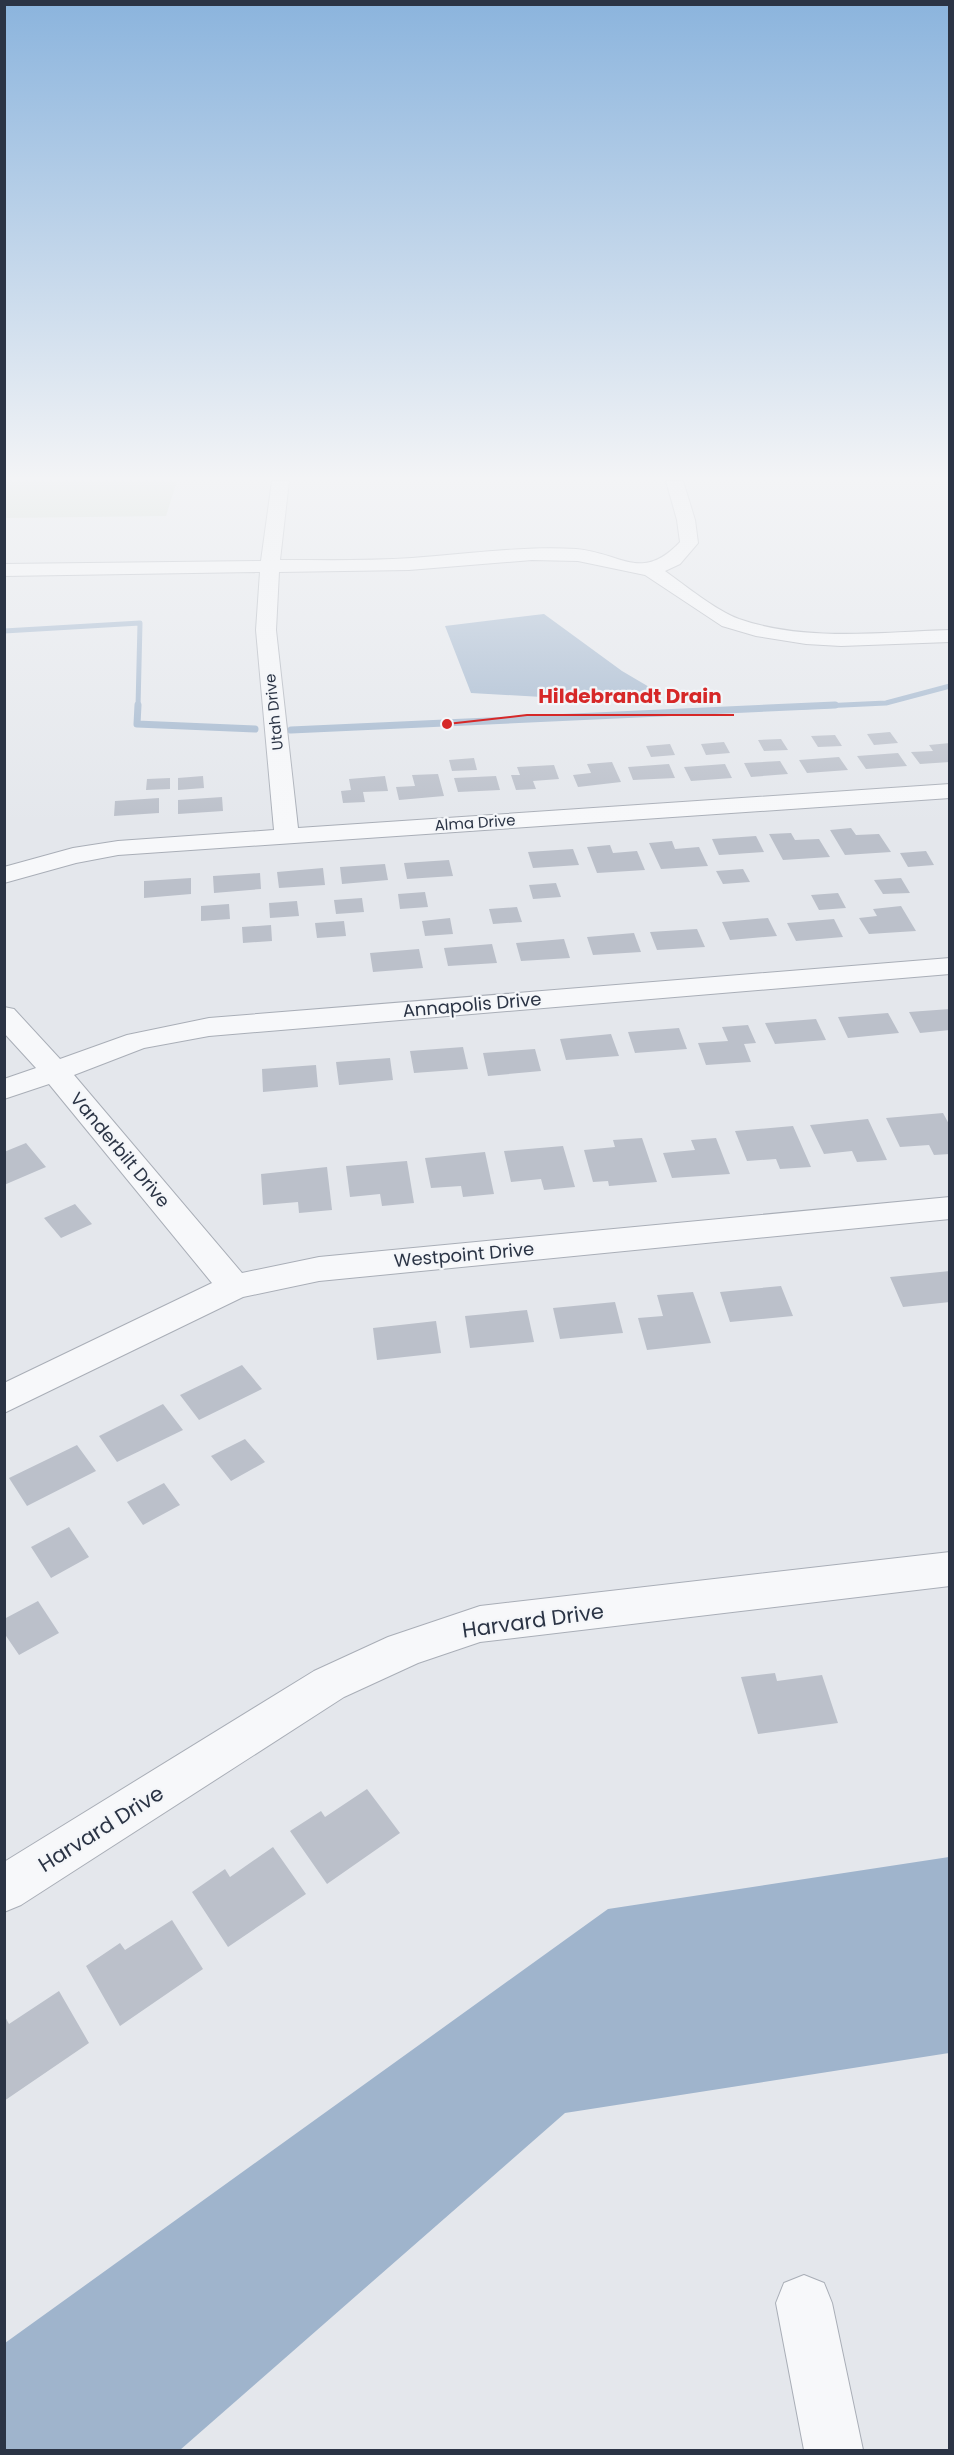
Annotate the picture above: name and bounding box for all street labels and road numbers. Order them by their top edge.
street label: Utah Drive [259,673,288,751]
street label: Alma Drive [434,809,516,836]
street label: Annapolis Drive [402,986,542,1023]
street label: Vanderbilt Drive [65,1087,176,1213]
street label: Westpoint Drive [393,1236,535,1273]
street label: Harvard Drive [460,1596,606,1645]
street label: Harvard Drive [32,1778,169,1879]

